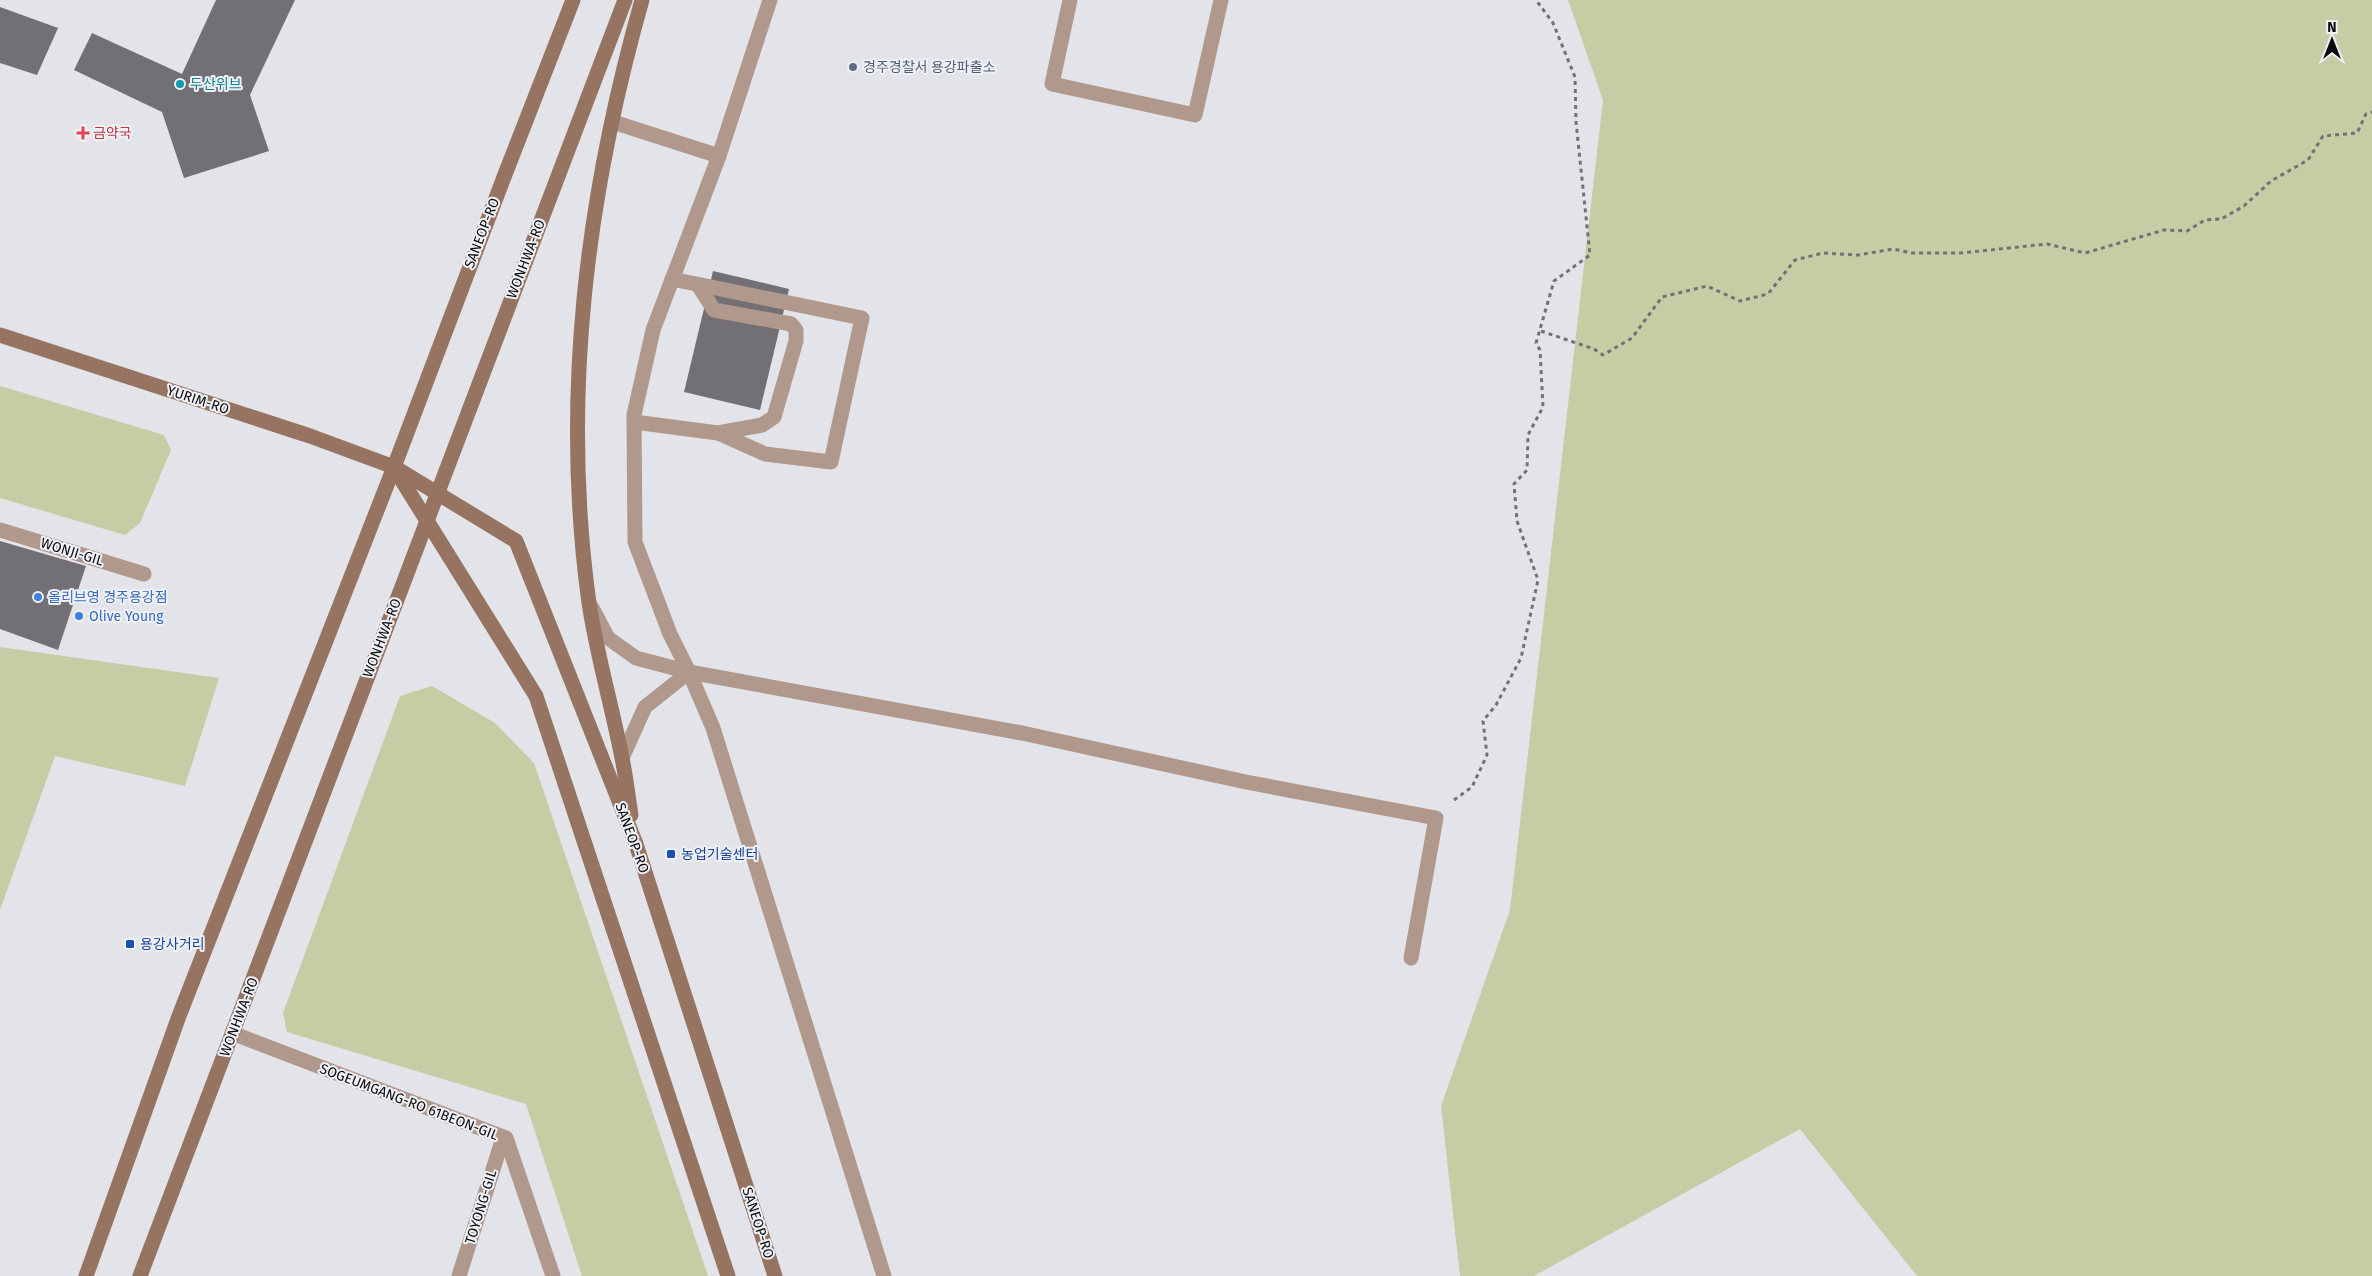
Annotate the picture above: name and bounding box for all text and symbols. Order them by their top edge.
north arrow [2307,15,2357,65]
text: N [2327,19,2337,36]
place label: 경주경찰서 용강파출소 [863,59,996,76]
marker: 경주경찰서 용강파출소 [847,61,859,73]
place label: 두산위브 [190,76,242,93]
marker: 두산위브 [174,78,186,90]
place label: 금약국 [93,125,132,142]
marker: 금약국 [77,127,89,139]
street label: SANEOP-RO [461,196,503,270]
street label: WONHWA-RO [503,217,549,301]
street label: YURIM-RO [165,382,231,418]
street label: WONJI-GIL [39,534,105,570]
place label: 올리브영 경주용강점 [48,589,168,606]
marker: 올리브영 경주용강점 [32,591,44,603]
street label: WONHWA-RO [359,596,405,680]
place label: Olive Young [89,608,164,625]
marker: Olive Young [73,610,85,622]
street label: SANEOP-RO [611,800,653,876]
place label: 농업기술센터 [681,846,758,863]
marker: 농업기술센터 [665,848,677,860]
place label: 용강사거리 [140,936,204,953]
marker: 용강사거리 [124,938,136,950]
street label: WONHWA-RO [216,975,262,1059]
street label: SOGEUMGANG-RO 61BEON-GIL [317,1060,501,1144]
street label: TOYONG-GIL [462,1168,500,1246]
street label: SANEOP-RO [739,1185,777,1261]

